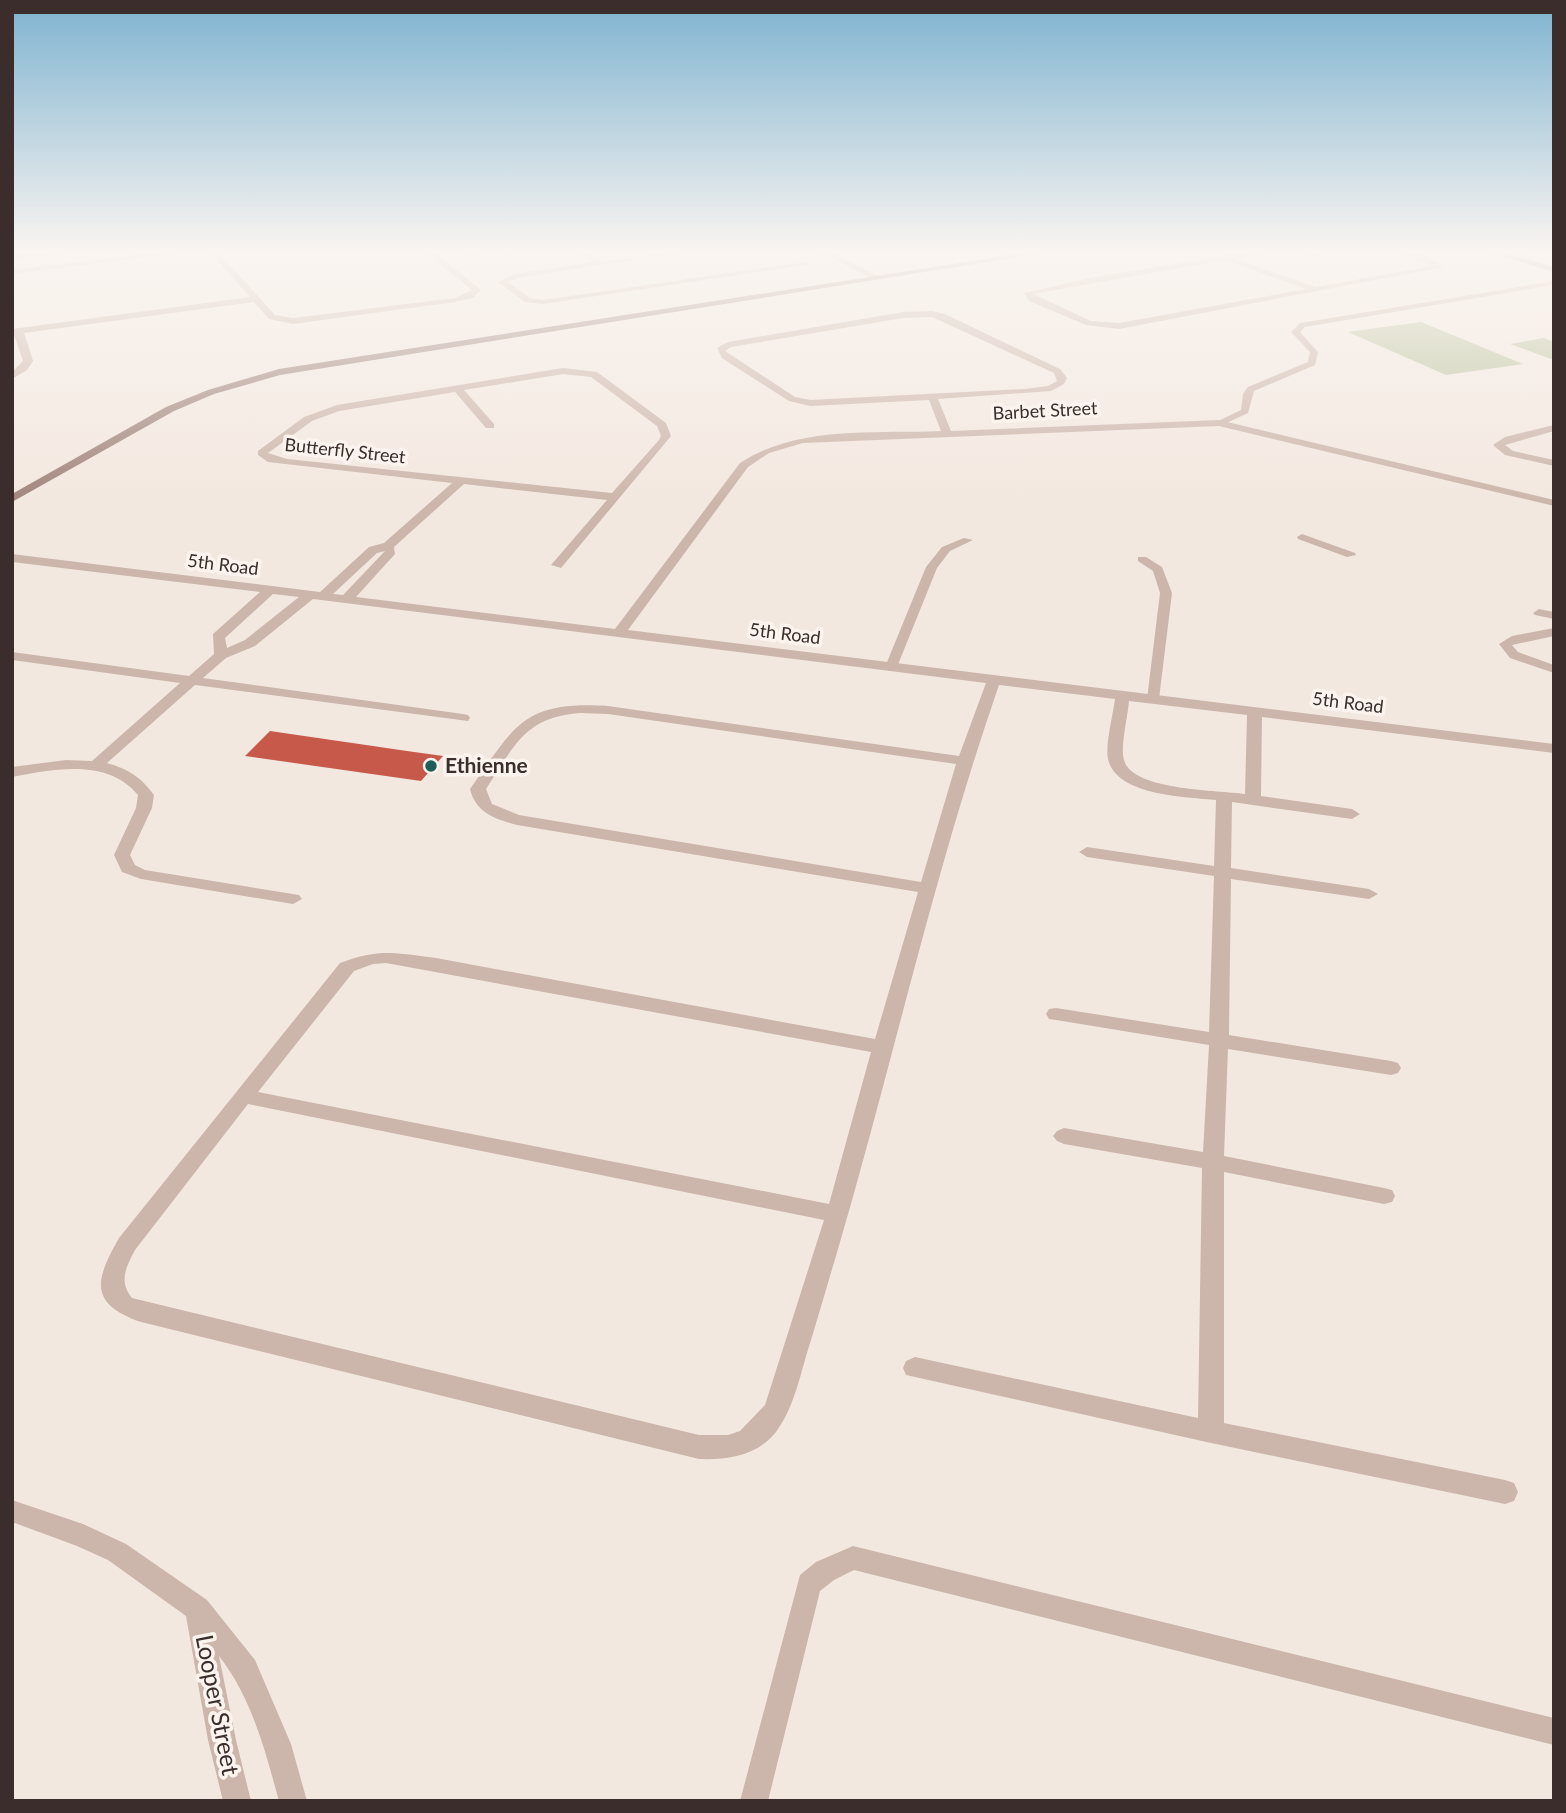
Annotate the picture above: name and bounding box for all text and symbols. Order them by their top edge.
street label: Barbet Street [992,396,1098,424]
street label: Butterfly Street [284,433,407,467]
street label: 5th Road [186,549,260,579]
street label: 5th Road [748,618,822,648]
street label: 5th Road [1311,687,1385,717]
place label: Ethienne [445,752,528,777]
marker: Ethienne [423,758,439,774]
street label: Looper Street [191,1632,246,1778]

